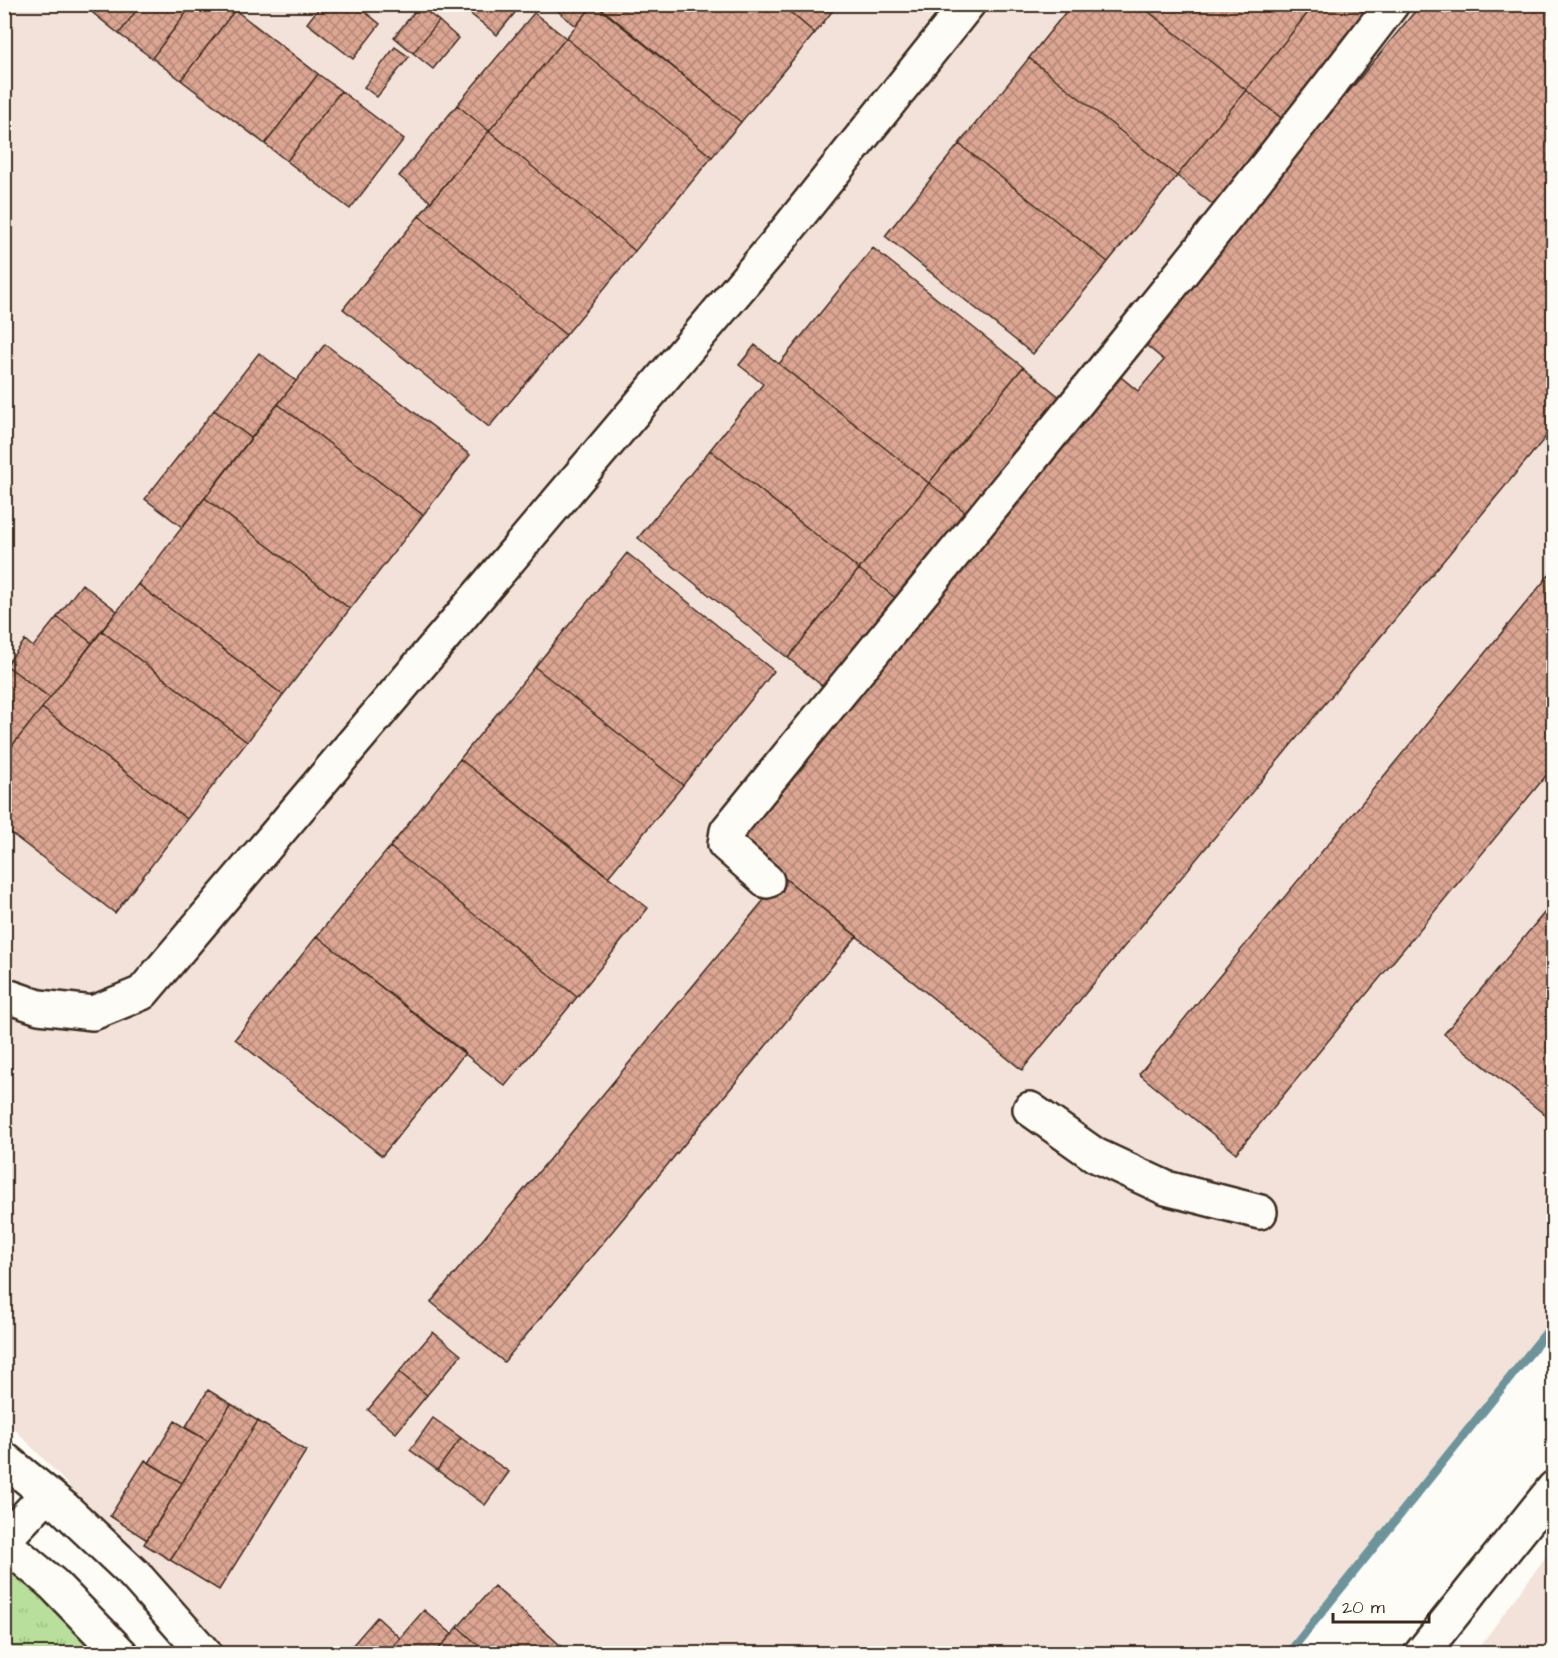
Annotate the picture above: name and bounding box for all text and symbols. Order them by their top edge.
scale bar [1333,1586,1429,1624]
text: 20 m [1342,1595,1385,1620]

